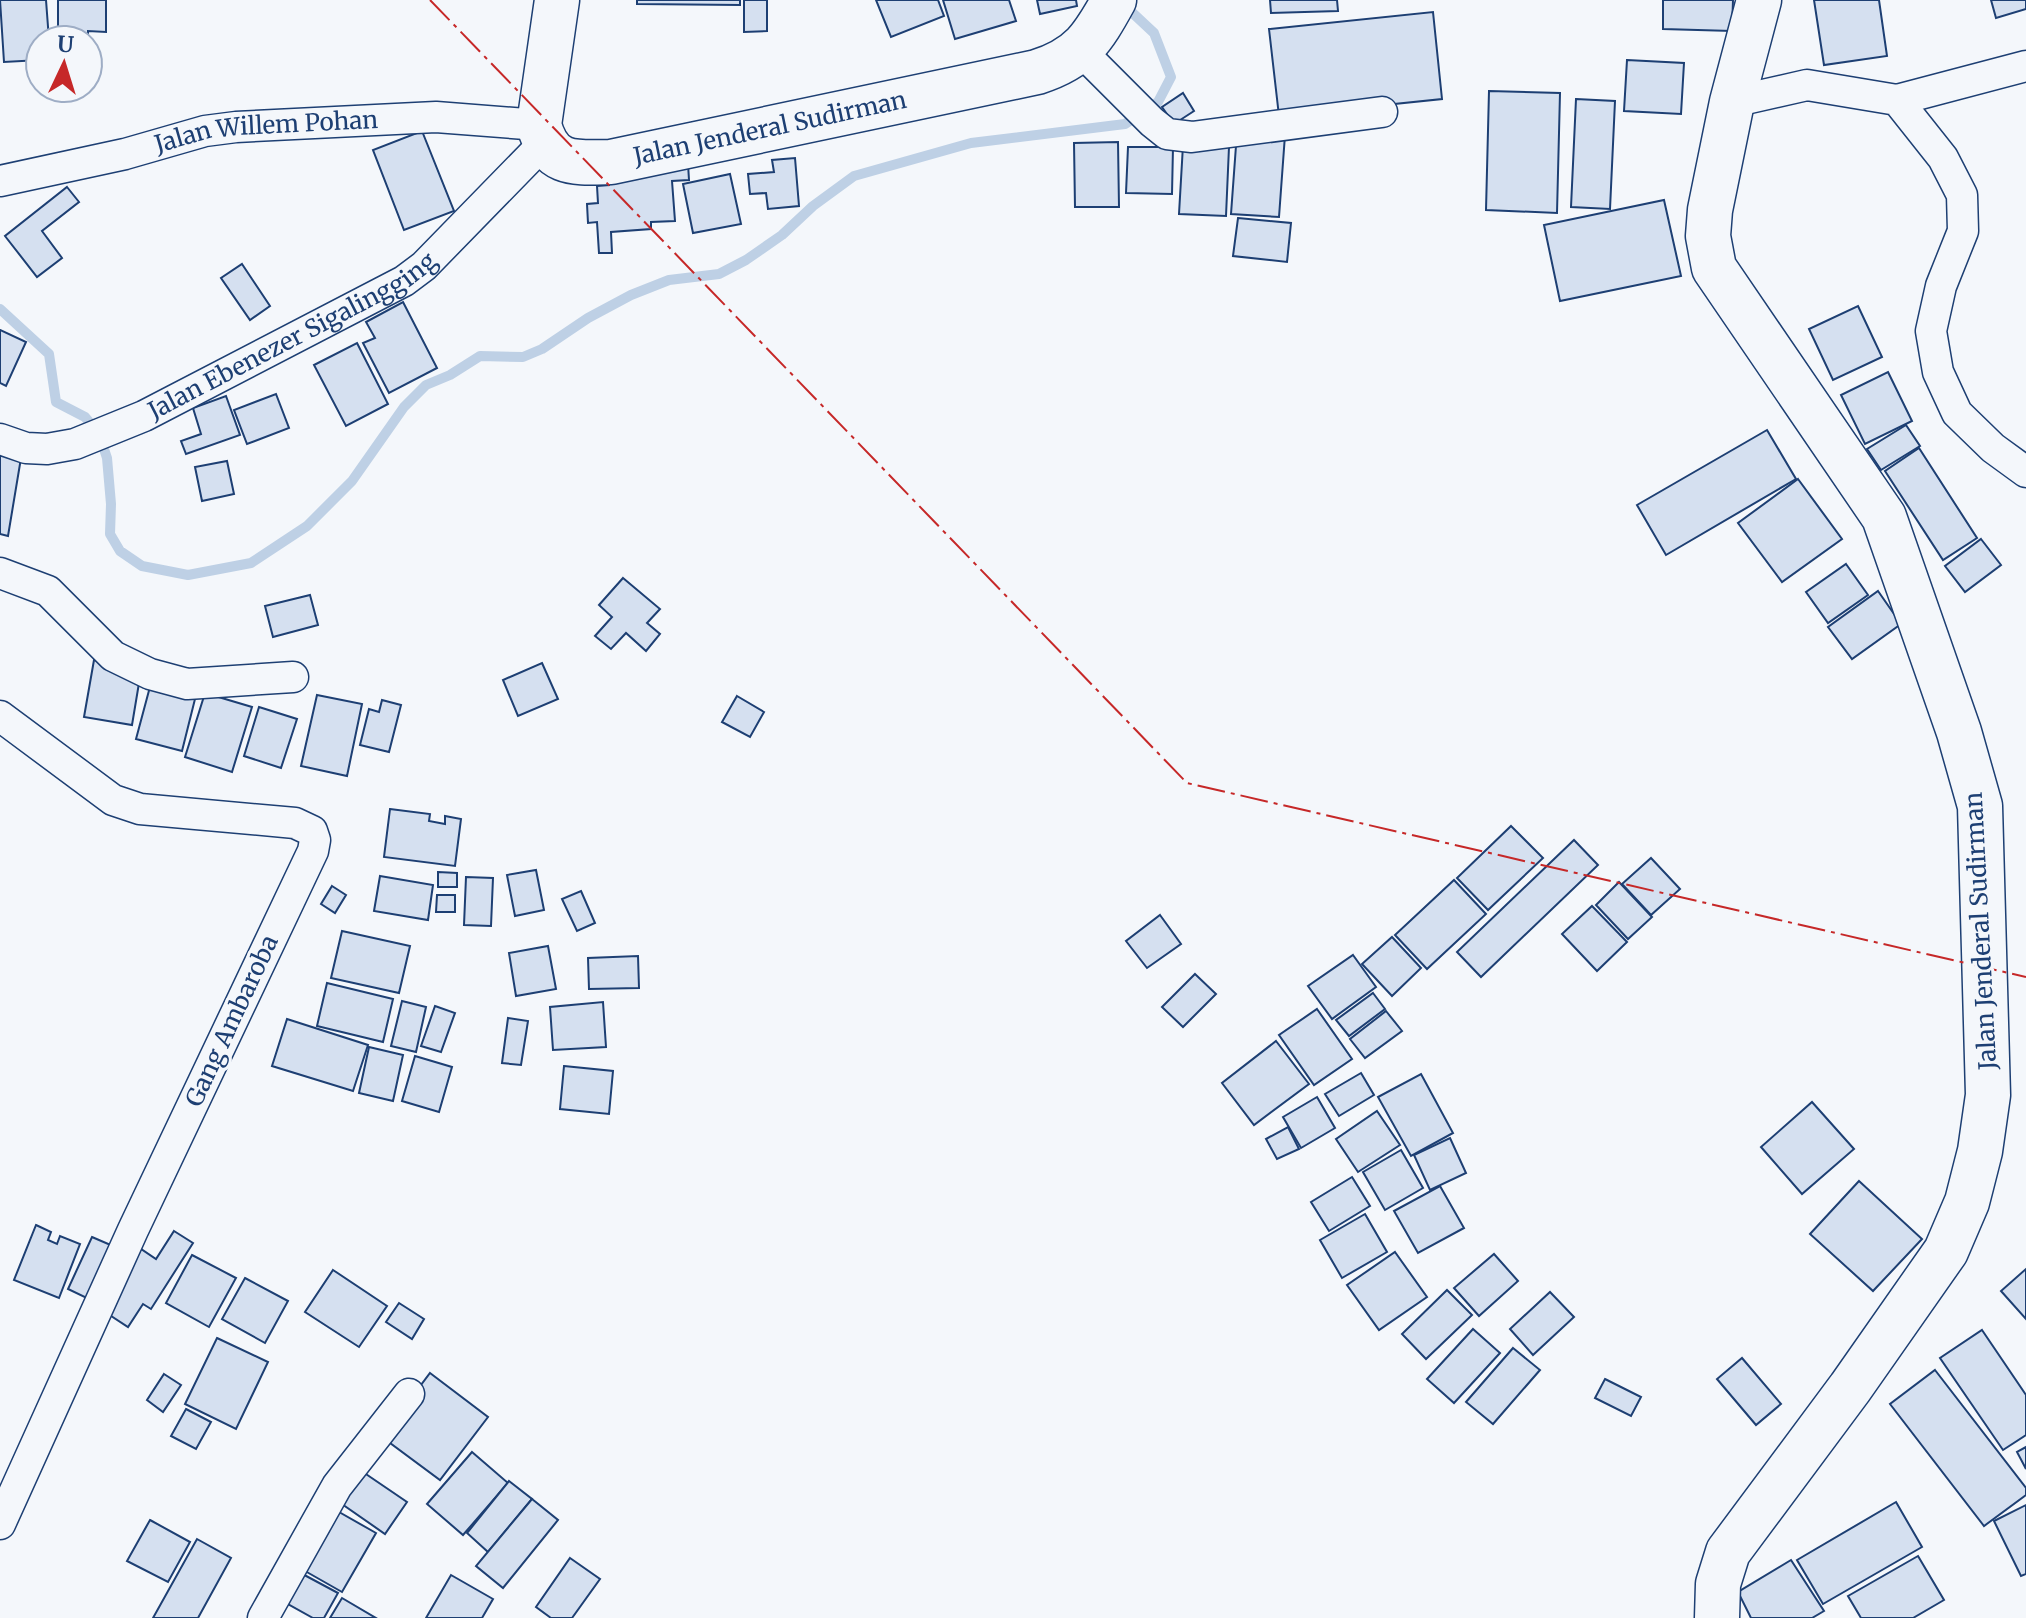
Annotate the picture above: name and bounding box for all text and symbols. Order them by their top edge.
north arrow [24,24,104,104]
text: U [56,30,75,59]
street label: Jalan Jenderal Sudirman [630,84,909,172]
street label: Jalan Willem Pohan [150,104,379,160]
street label: Jalan Ebenezer Sigalingging [142,246,444,427]
street label: Jalan Jenderal Sudirman [1958,791,2003,1072]
street label: Gang Ambaroba [178,930,285,1112]

